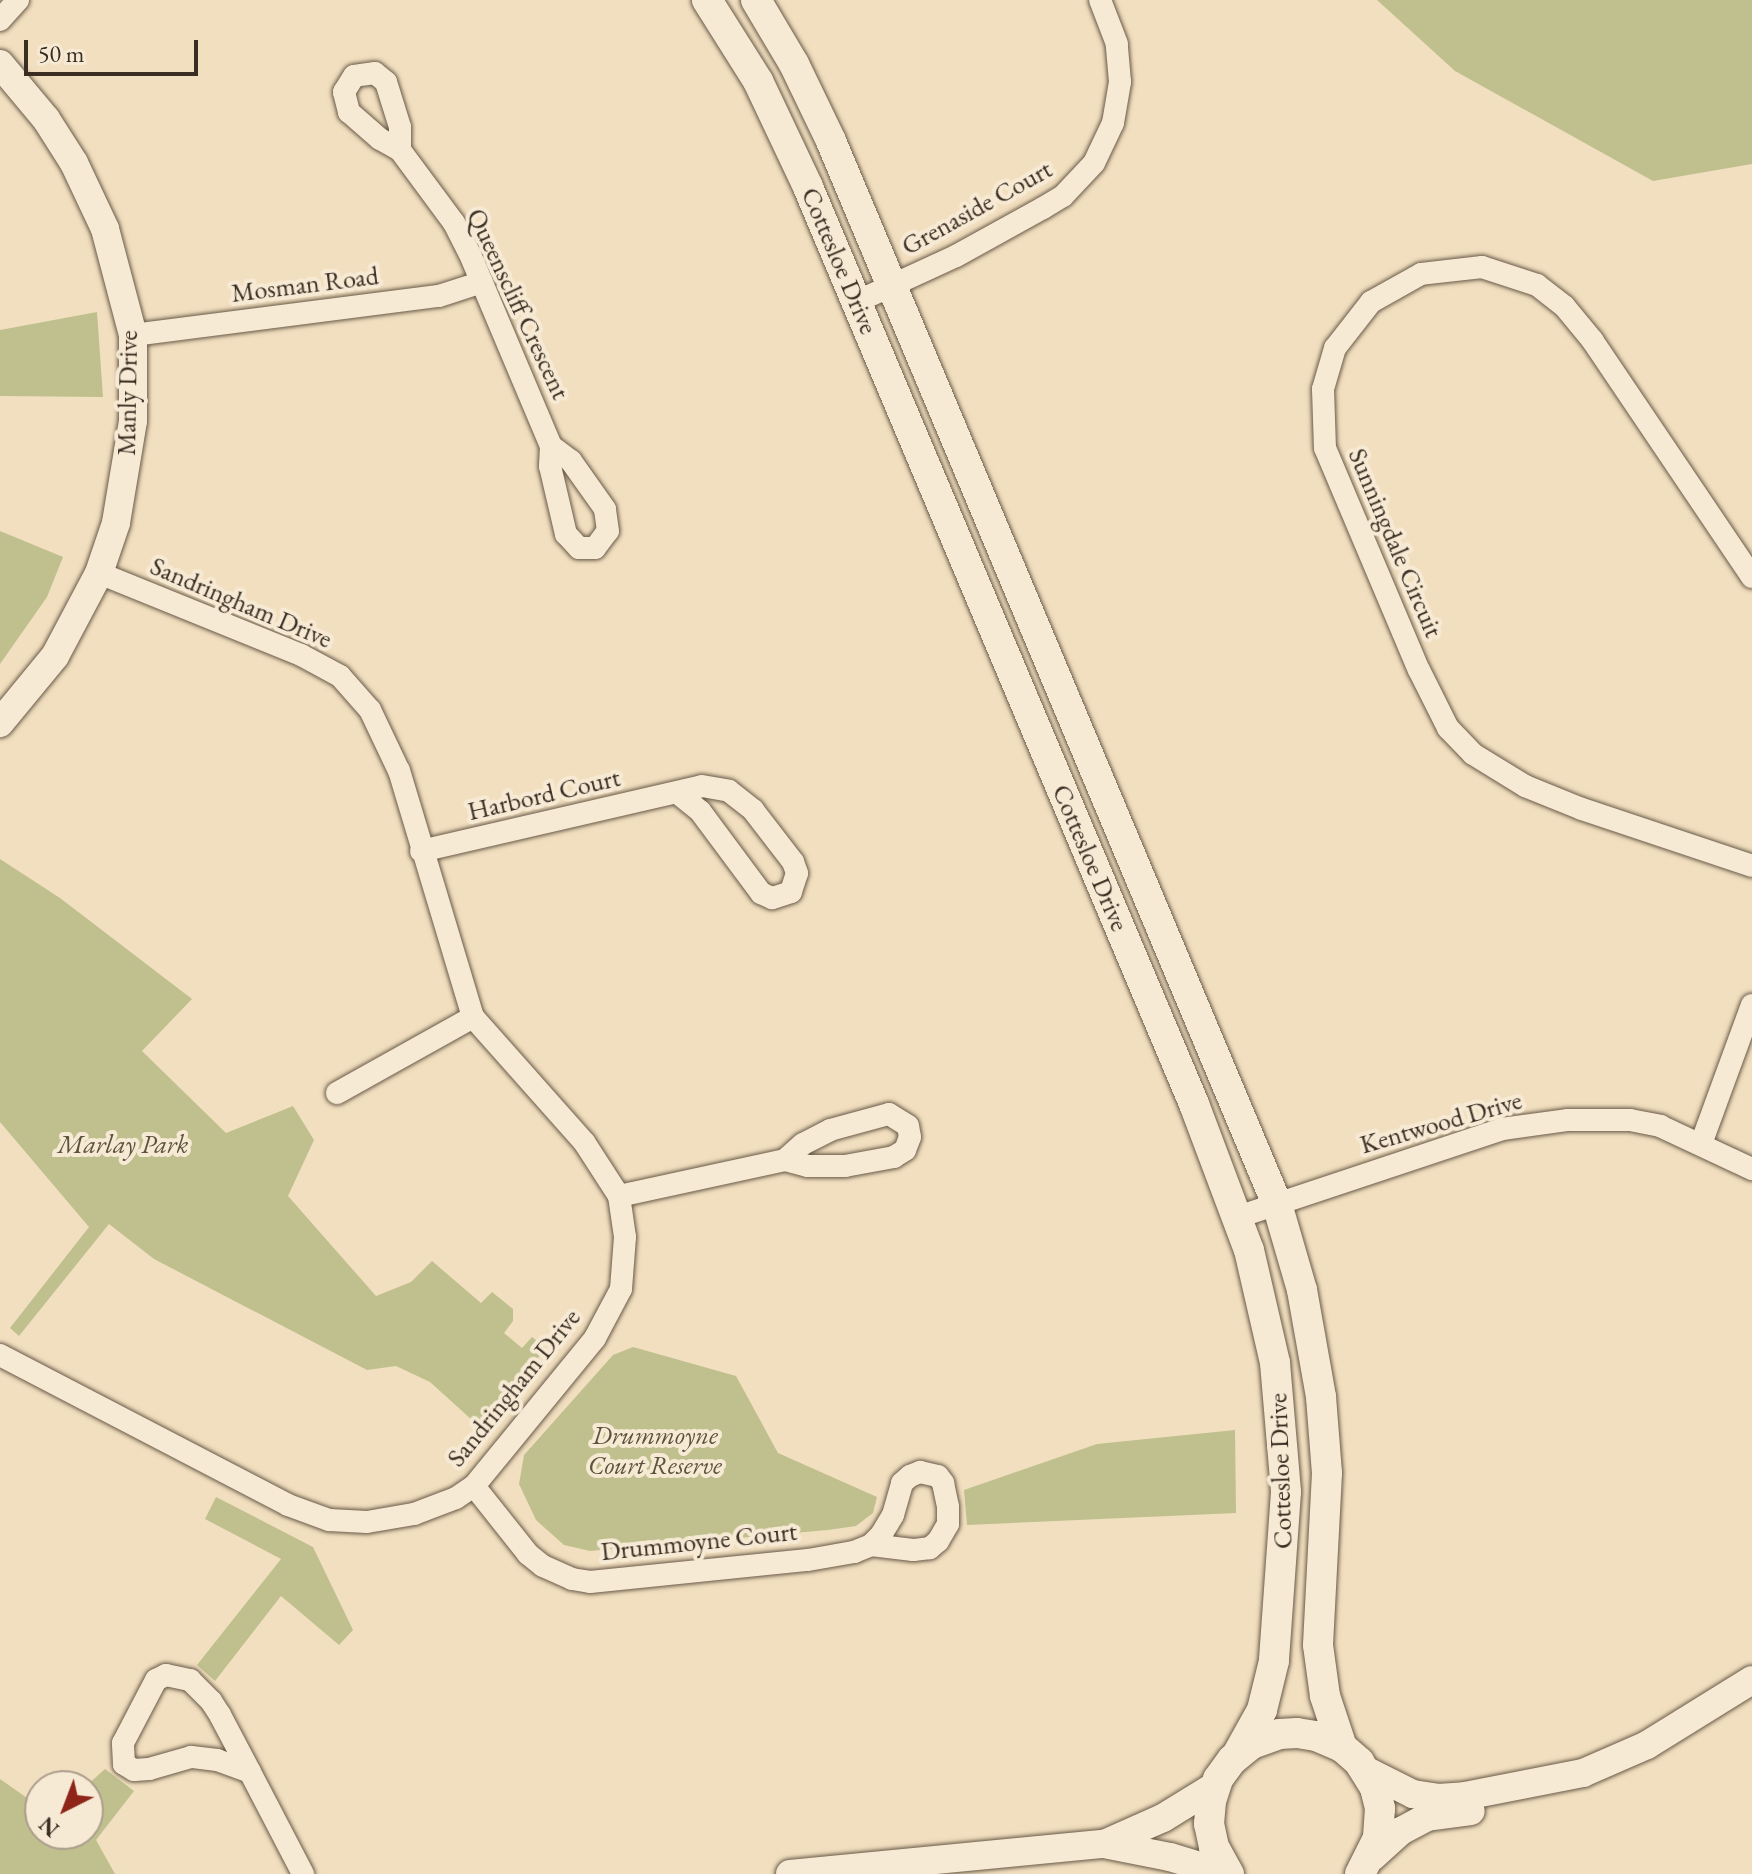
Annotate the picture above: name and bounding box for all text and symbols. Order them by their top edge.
scale bar [28,24,202,74]
text: 50 m [38,38,85,69]
street label: Grenaside Court [896,154,1058,262]
street label: Cottesloe Drive [794,183,884,339]
street label: Queenscliff Crescent [460,204,576,404]
street label: Mosman Road [230,260,380,310]
street label: Manly Drive [111,330,145,456]
street label: Sunningdale Circuit [1341,444,1449,642]
street label: Sandringham Drive [146,551,336,655]
street label: Harbord Court [465,762,623,828]
street label: Cottesloe Drive [1045,780,1135,936]
street label: Kentwood Drive [1357,1085,1525,1161]
park label: Marlay Park [58,1129,188,1161]
street label: Sandringham Drive [441,1303,587,1473]
street label: Cottesloe Drive [1263,1392,1299,1550]
park label: Drummoyne Court Reserve [588,1420,722,1482]
street label: Drummoyne Court [599,1516,799,1568]
north arrow [24,1770,104,1850]
text: N [33,1810,65,1843]

